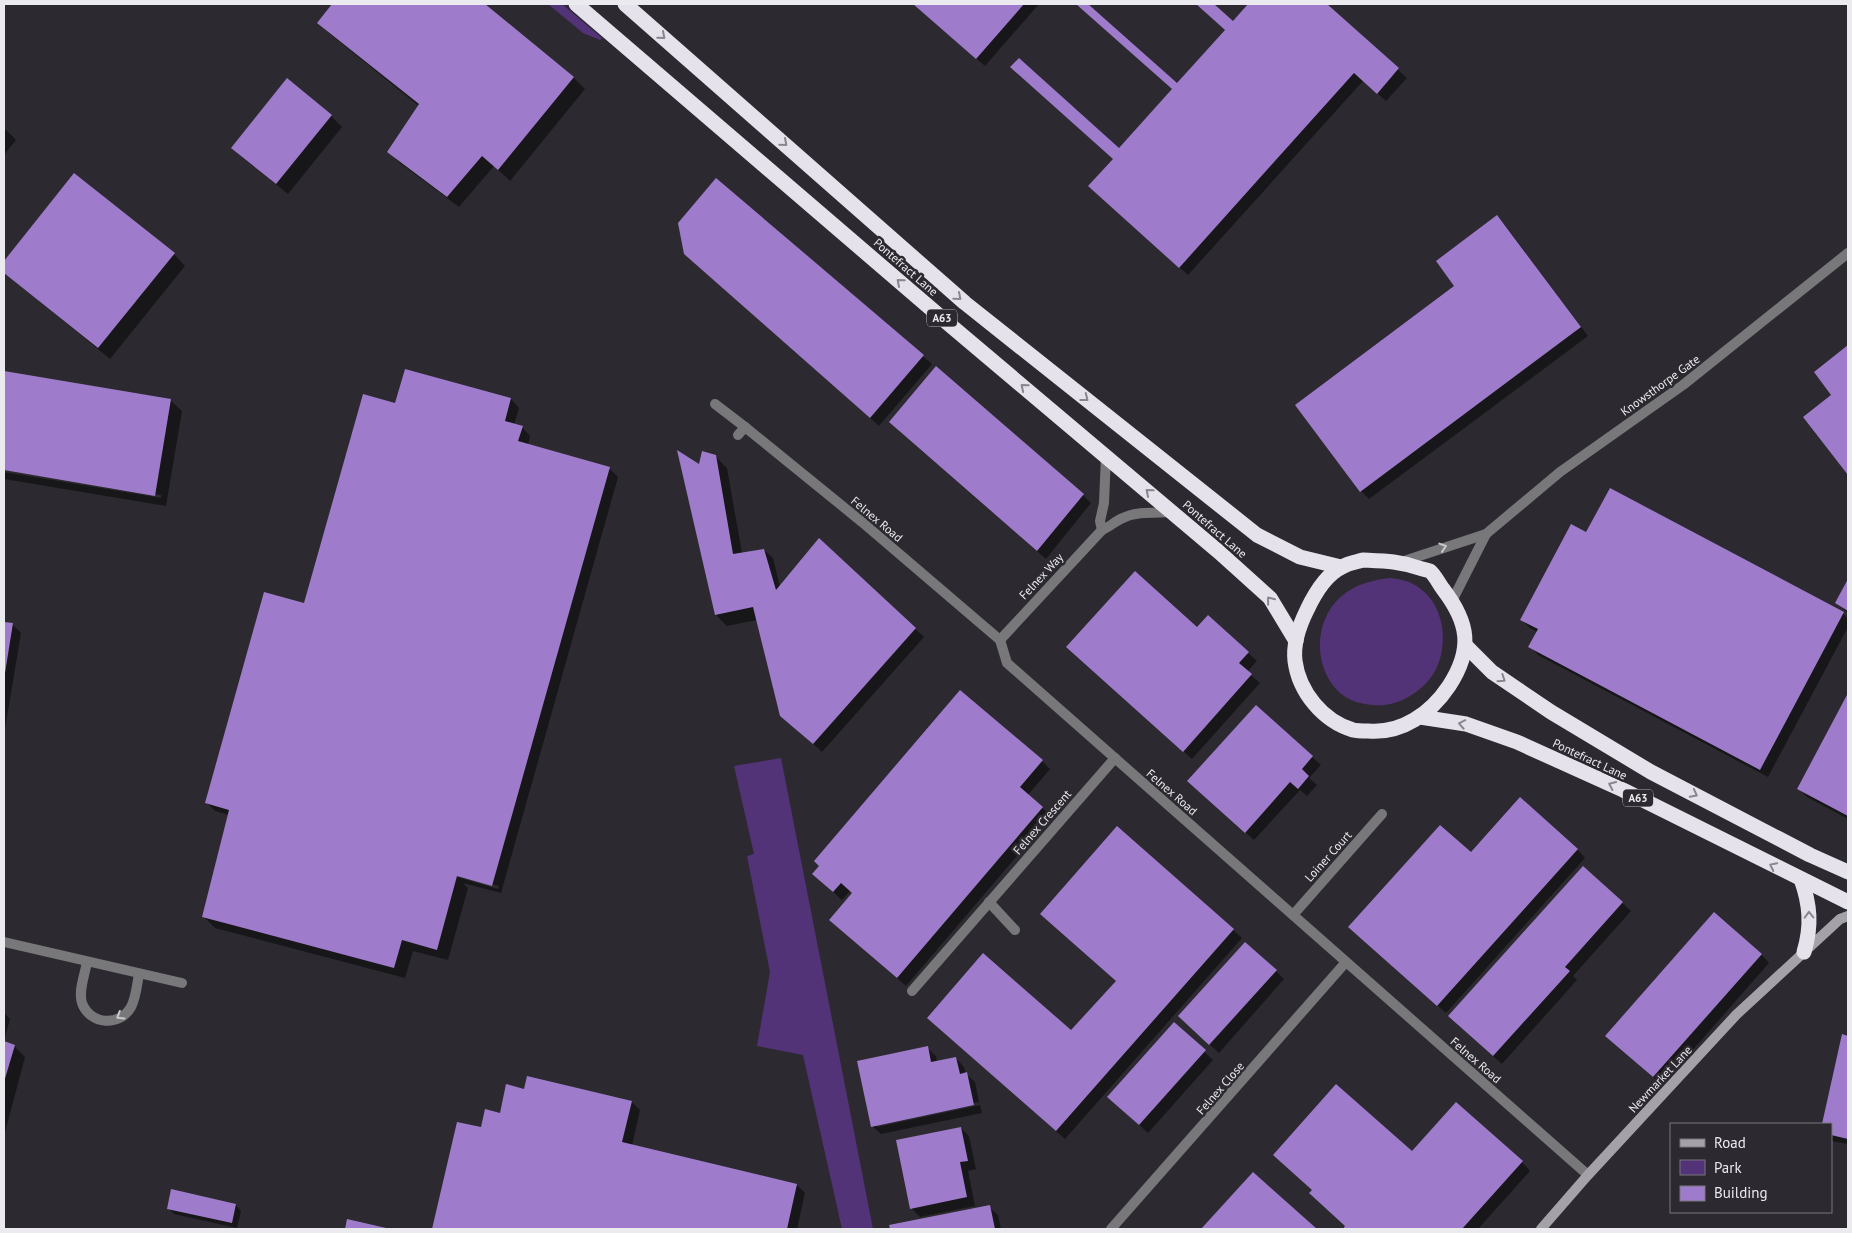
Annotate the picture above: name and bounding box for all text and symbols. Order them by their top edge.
one-way arrow [656,30,665,39]
one-way arrow [778,137,787,146]
street label: Pontefract Lane [871,235,941,299]
one-way arrow [897,279,906,288]
one-way arrow [953,291,962,300]
road number: A63 [927,310,957,326]
street label: Knowsthorpe Gate [1618,351,1702,419]
one-way arrow [1021,384,1030,393]
one-way arrow [1079,393,1088,401]
one-way arrow [1145,489,1154,498]
street label: Felnex Road [848,493,906,545]
street label: Pontefract Lane [1180,497,1250,561]
one-way arrow [1439,543,1447,553]
street label: Felnex Way [1016,549,1067,602]
one-way arrow [1267,596,1276,605]
one-way arrow [1496,673,1506,682]
one-way arrow [1457,719,1466,730]
street label: Pontefract Lane [1550,735,1630,783]
street label: Felnex Road [1143,766,1201,818]
one-way arrow [1608,781,1617,792]
street label: Felnex Crescent [1010,787,1074,857]
one-way arrow [1689,788,1698,798]
road number: A63 [1623,790,1653,806]
street label: Loiner Court [1301,828,1355,884]
one-way arrow [1769,862,1778,872]
one-way arrow [1804,911,1814,919]
one-way arrow [117,1010,126,1020]
street label: Felnex Road [1447,1034,1505,1086]
street label: Newmarket Lane [1625,1042,1695,1116]
street label: Felnex Close [1193,1058,1247,1118]
legend [1670,1123,1832,1213]
text: Road [1714,1133,1746,1152]
text: Park [1714,1158,1742,1177]
text: Building [1714,1183,1768,1202]

